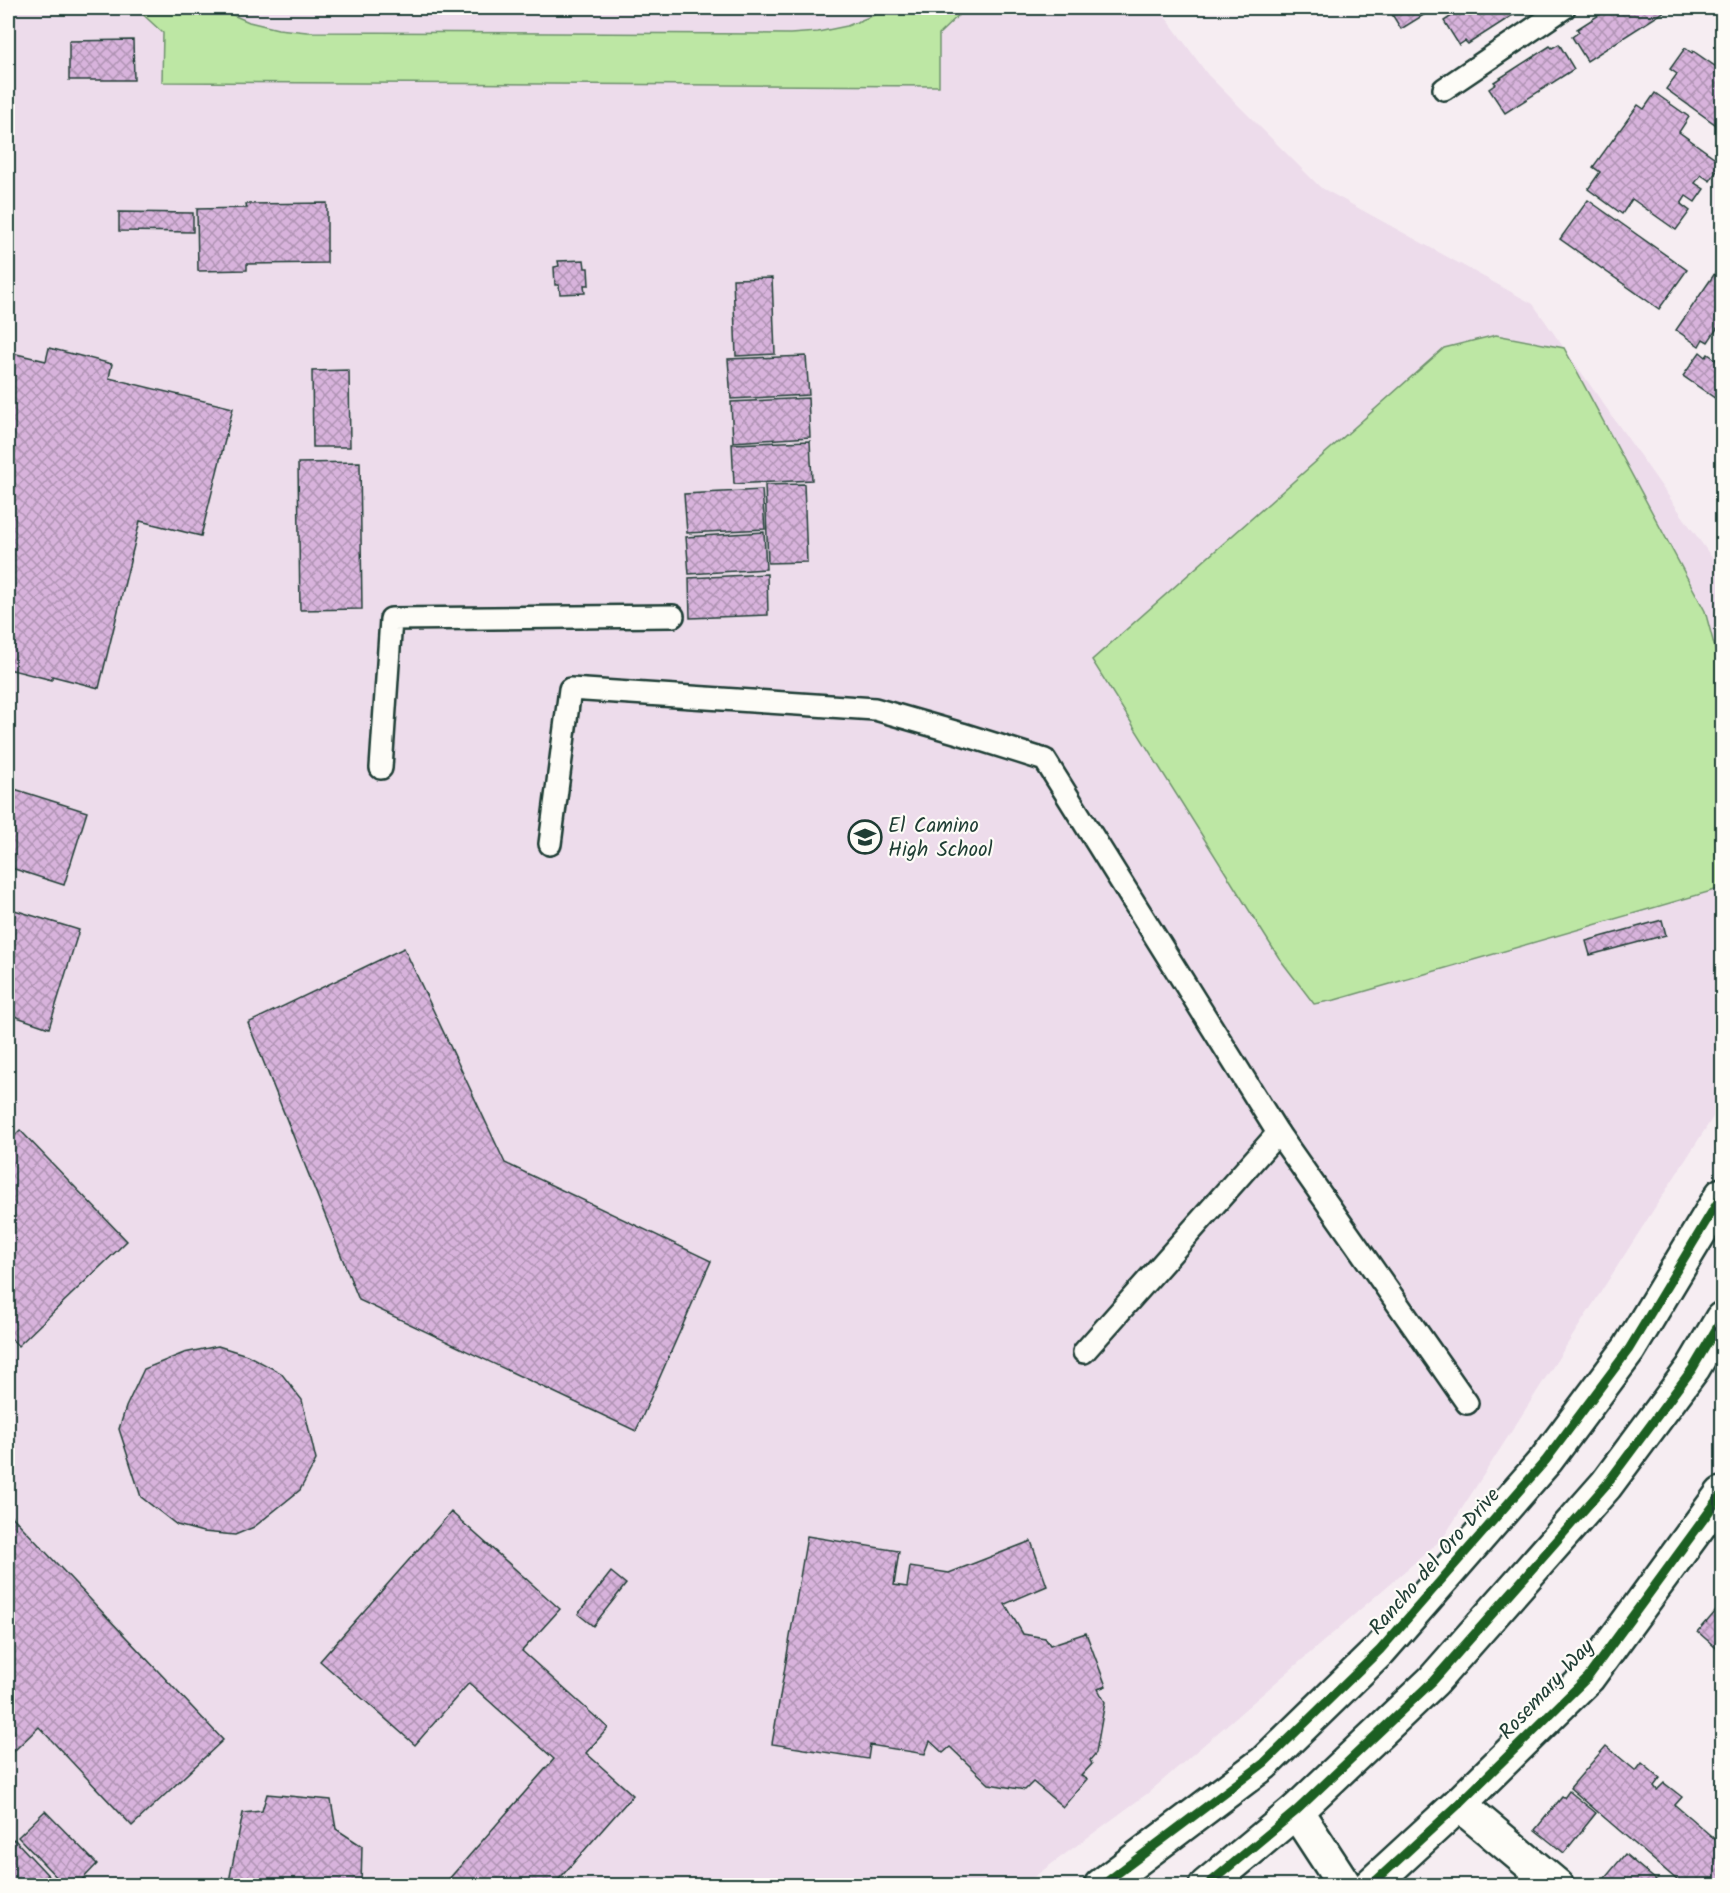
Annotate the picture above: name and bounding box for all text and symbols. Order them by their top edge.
place label: El Camino High School [888,810,993,867]
school or university icon: El Camino High School [847,819,883,855]
street label: Rancho del Oro Drive [1361,1480,1509,1643]
street label: Rosemary Way [1491,1632,1603,1748]

